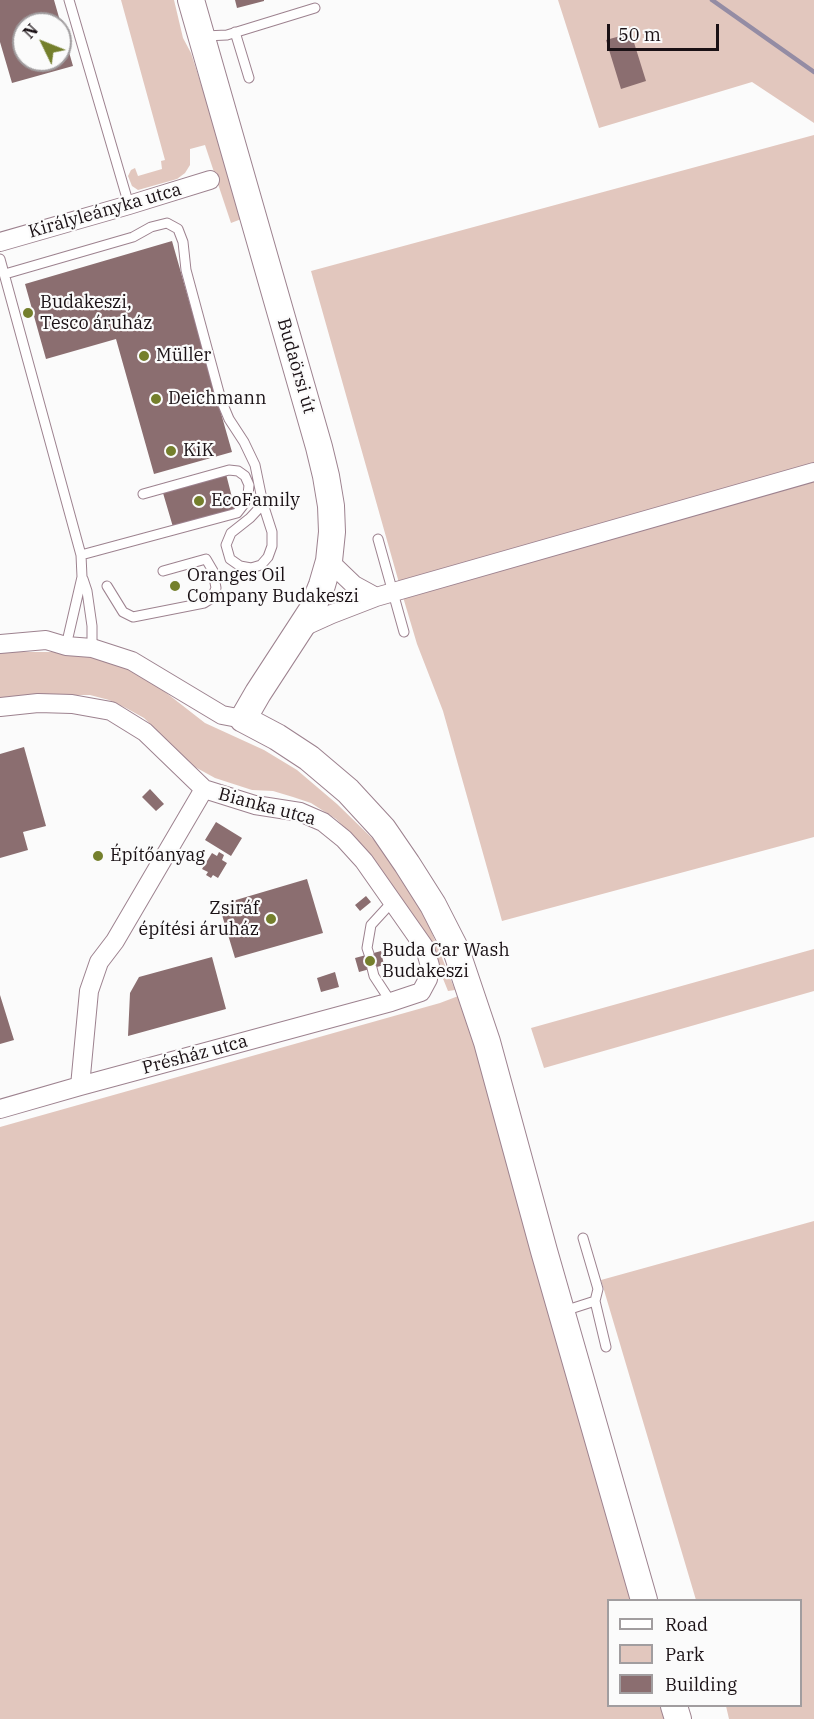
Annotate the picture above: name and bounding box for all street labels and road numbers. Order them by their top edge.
street label: Királyleányka utca [26,179,184,243]
street label: Budaörsi út [272,316,320,416]
street label: Bianka utca [216,784,318,830]
street label: Présház utca [140,1031,250,1079]

